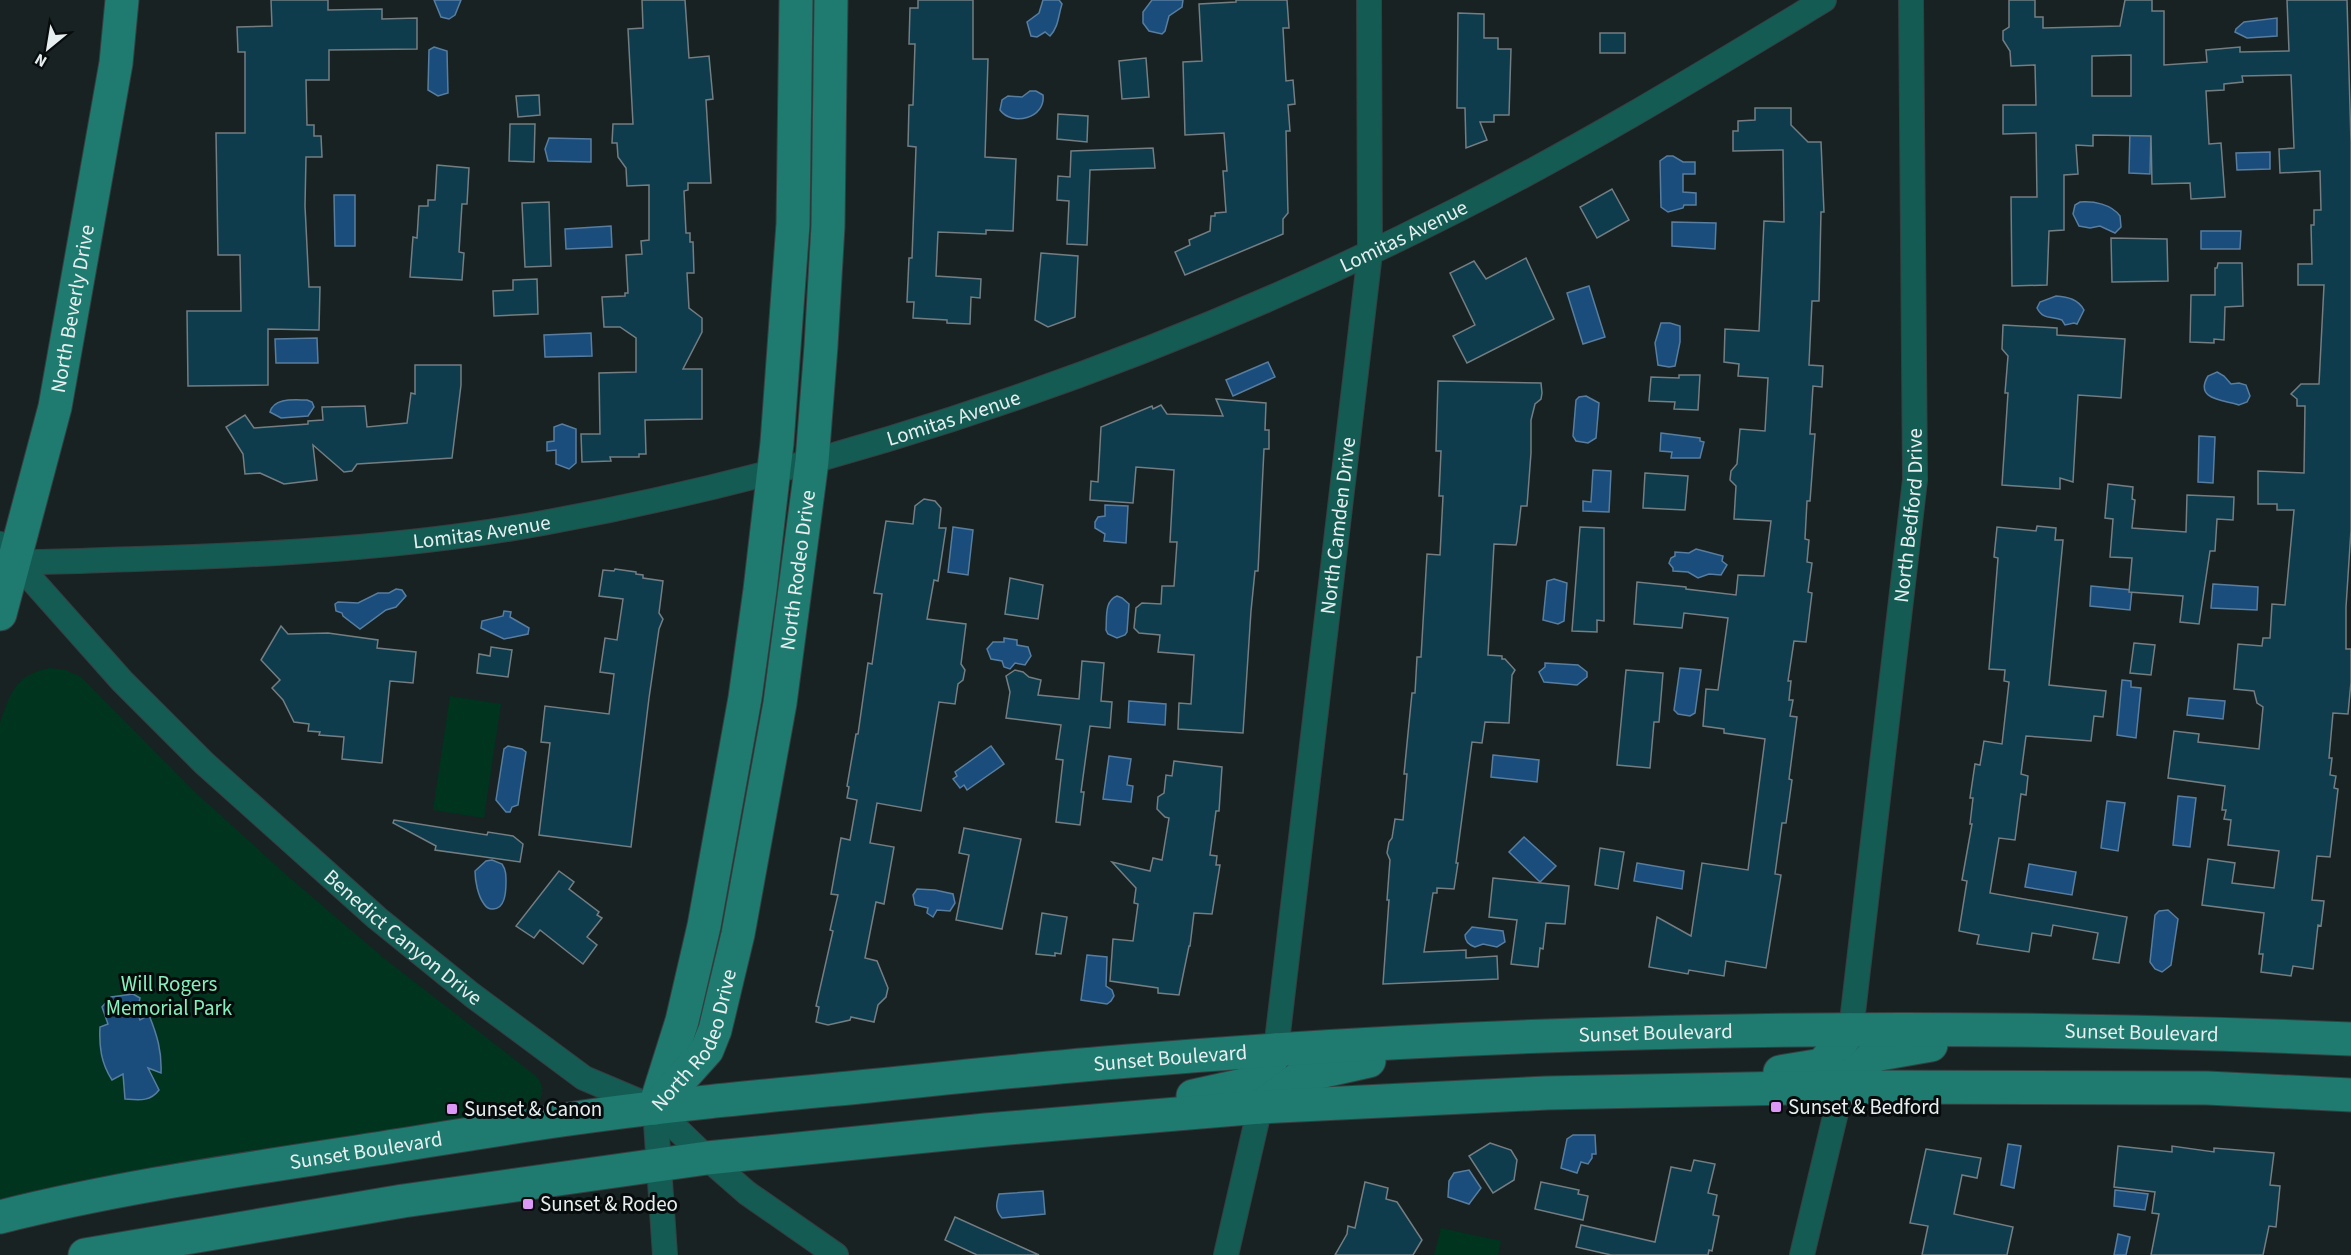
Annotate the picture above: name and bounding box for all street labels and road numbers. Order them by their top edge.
street label: Lomitas Avenue [1335,192,1473,280]
street label: North Beverly Drive [43,222,102,395]
street label: Lomitas Avenue [883,382,1024,454]
street label: North Bedford Drive [1886,428,1930,604]
street label: North Camden Drive [1313,435,1363,616]
street label: North Rodeo Drive [772,488,823,652]
street label: Lomitas Avenue [411,507,553,557]
street label: Benedict Canyon Drive [317,862,488,1013]
street label: North Rodeo Drive [644,966,744,1118]
street label: Sunset Boulevard [1578,1016,1733,1050]
street label: Sunset Boulevard [2064,1016,2219,1049]
street label: Sunset Boulevard [1092,1037,1248,1079]
street label: Sunset Boulevard [287,1124,444,1177]

